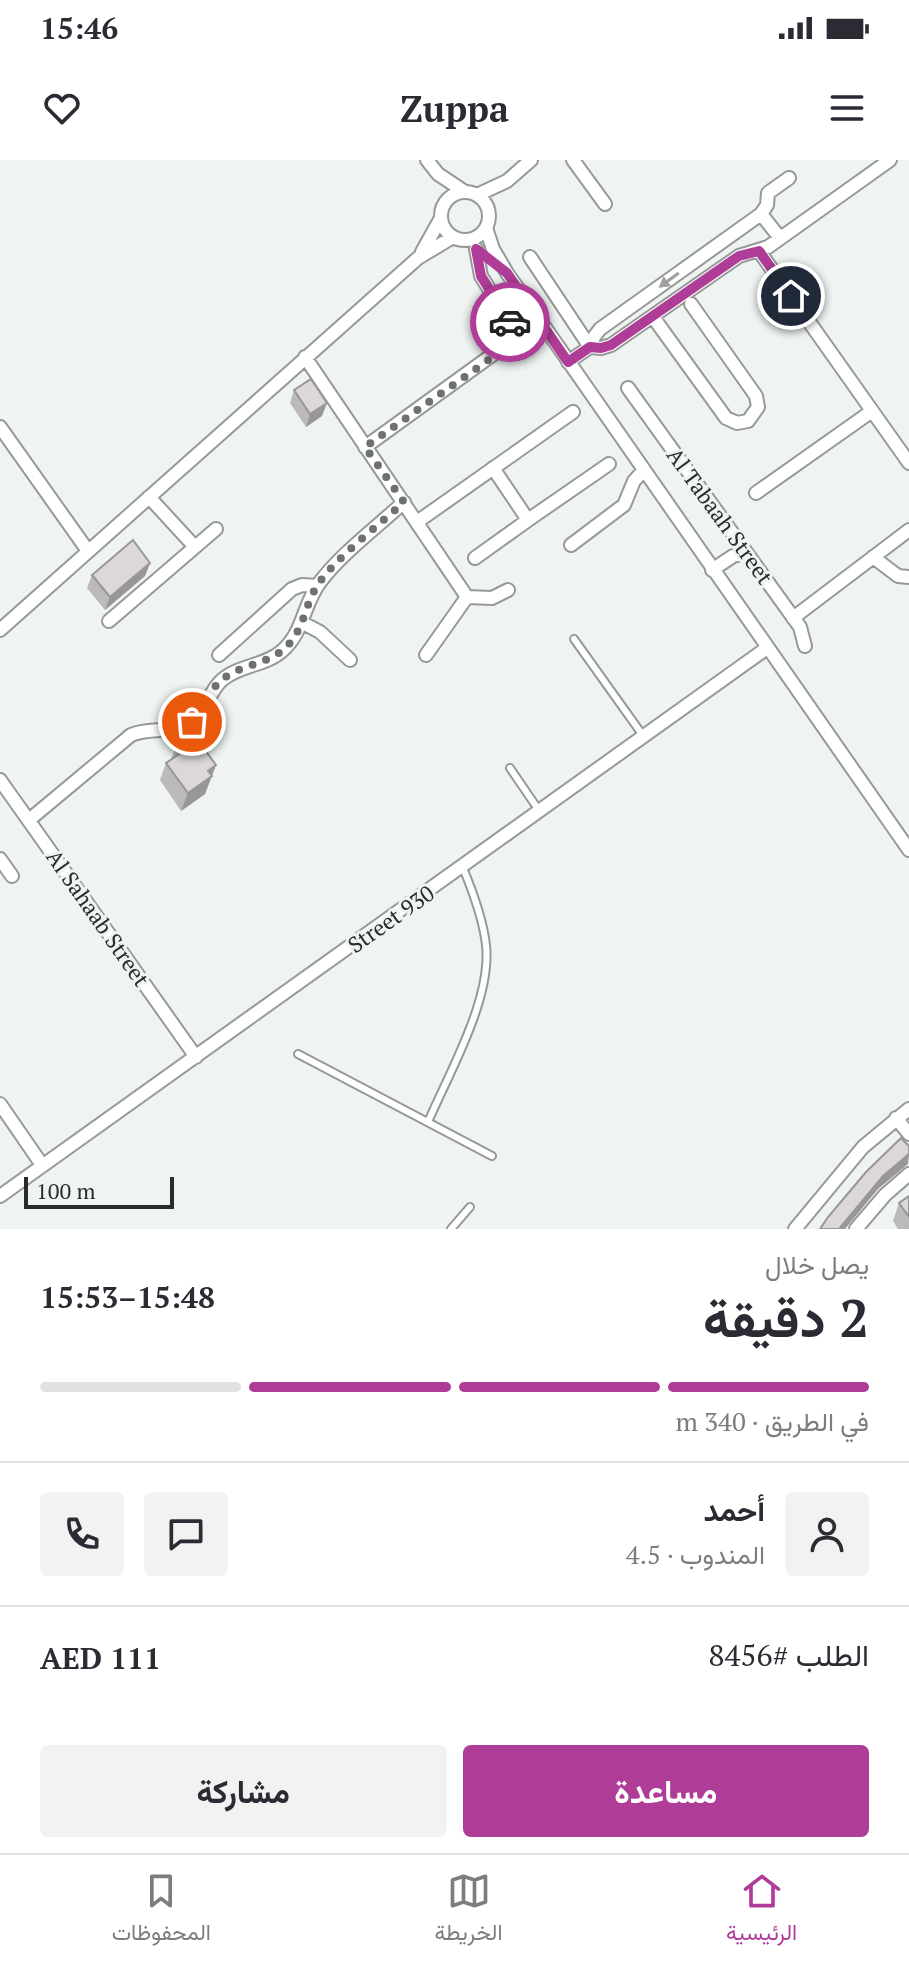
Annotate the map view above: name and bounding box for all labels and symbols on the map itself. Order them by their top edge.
pin [757,262,825,330]
one-way arrow [659,271,680,287]
courier [470,282,550,362]
street label: Al Tabaah Street [661,442,780,590]
pin [158,688,226,756]
street label: Al Sahaab Street [40,843,156,992]
street label: Street 930 [342,878,440,959]
scale bar [24,1173,174,1209]

